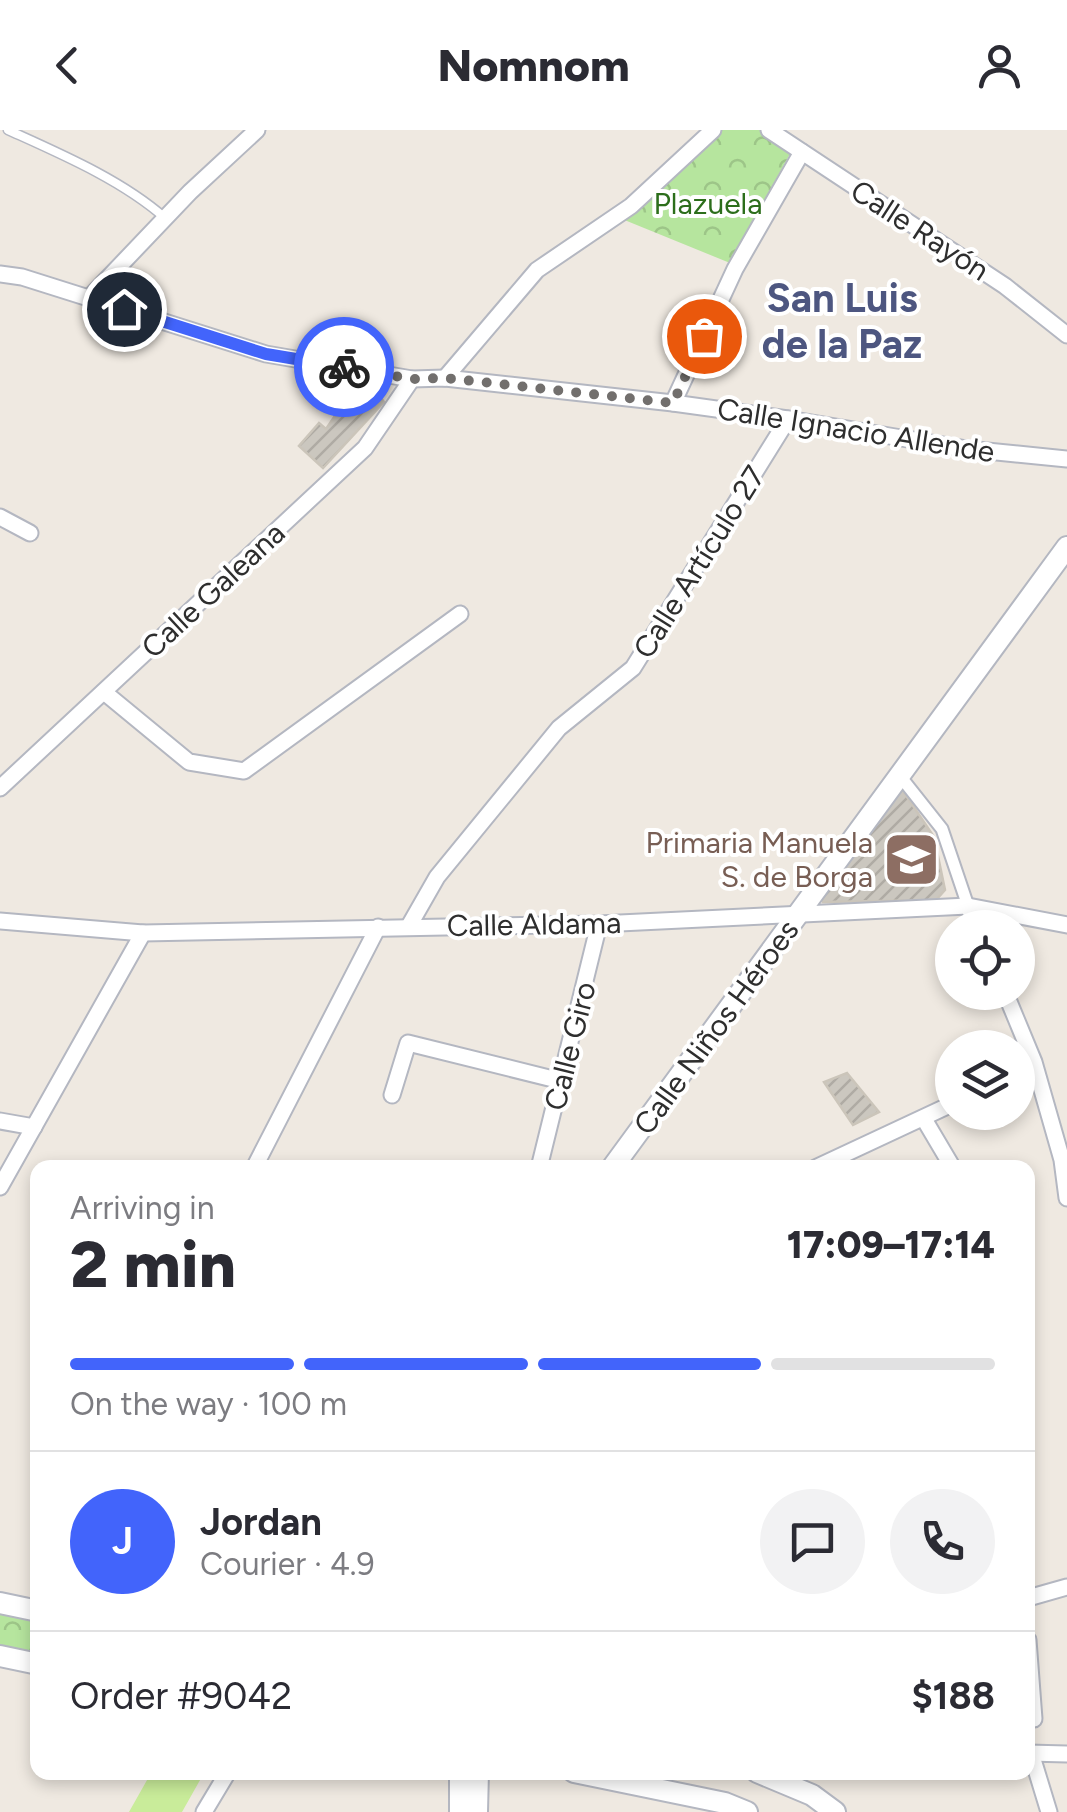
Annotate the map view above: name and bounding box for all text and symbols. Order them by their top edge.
icon: back [40,38,95,93]
text: Nomnom [437,38,630,92]
icon: person [972,38,1027,93]
street label: Calle Rayón [844,172,996,288]
park label: Plazuela [653,185,763,222]
pin [82,267,167,352]
district label: San Luis de la Paz [762,274,922,368]
icon: home [97,282,152,337]
pin [662,294,747,379]
icon: bag [677,309,732,364]
courier [294,317,394,417]
icon: bike [317,340,372,395]
street label: Calle Ignacio Allende [715,390,997,470]
street label: Calle Artículo 27 [625,459,773,665]
street label: Calle Galeana [134,514,292,666]
place label: Primaria Manuela S. de Borga [646,824,873,895]
school or university icon: Primaria Manuela S. de Borga [882,829,942,889]
street label: Calle Aldama [446,904,622,944]
map controls [935,910,1035,1130]
button: locate [935,910,1035,1010]
street label: Calle Niños Héroes [626,912,806,1142]
street label: Calle Giro [536,978,604,1114]
button: layers [935,1030,1035,1130]
text: Arriving in [70,1189,215,1227]
text: 17:09–17:14 [787,1222,995,1268]
text: 2 min [70,1225,236,1303]
text: On the way · 100 m [70,1385,347,1423]
button: chat [760,1489,865,1594]
button: phone [890,1489,995,1594]
text: Jordan [200,1499,322,1545]
text: J [112,1518,133,1564]
text: Courier · 4.9 [200,1545,375,1583]
text: Order #9042 [70,1673,292,1719]
text: $188 [911,1673,995,1719]

